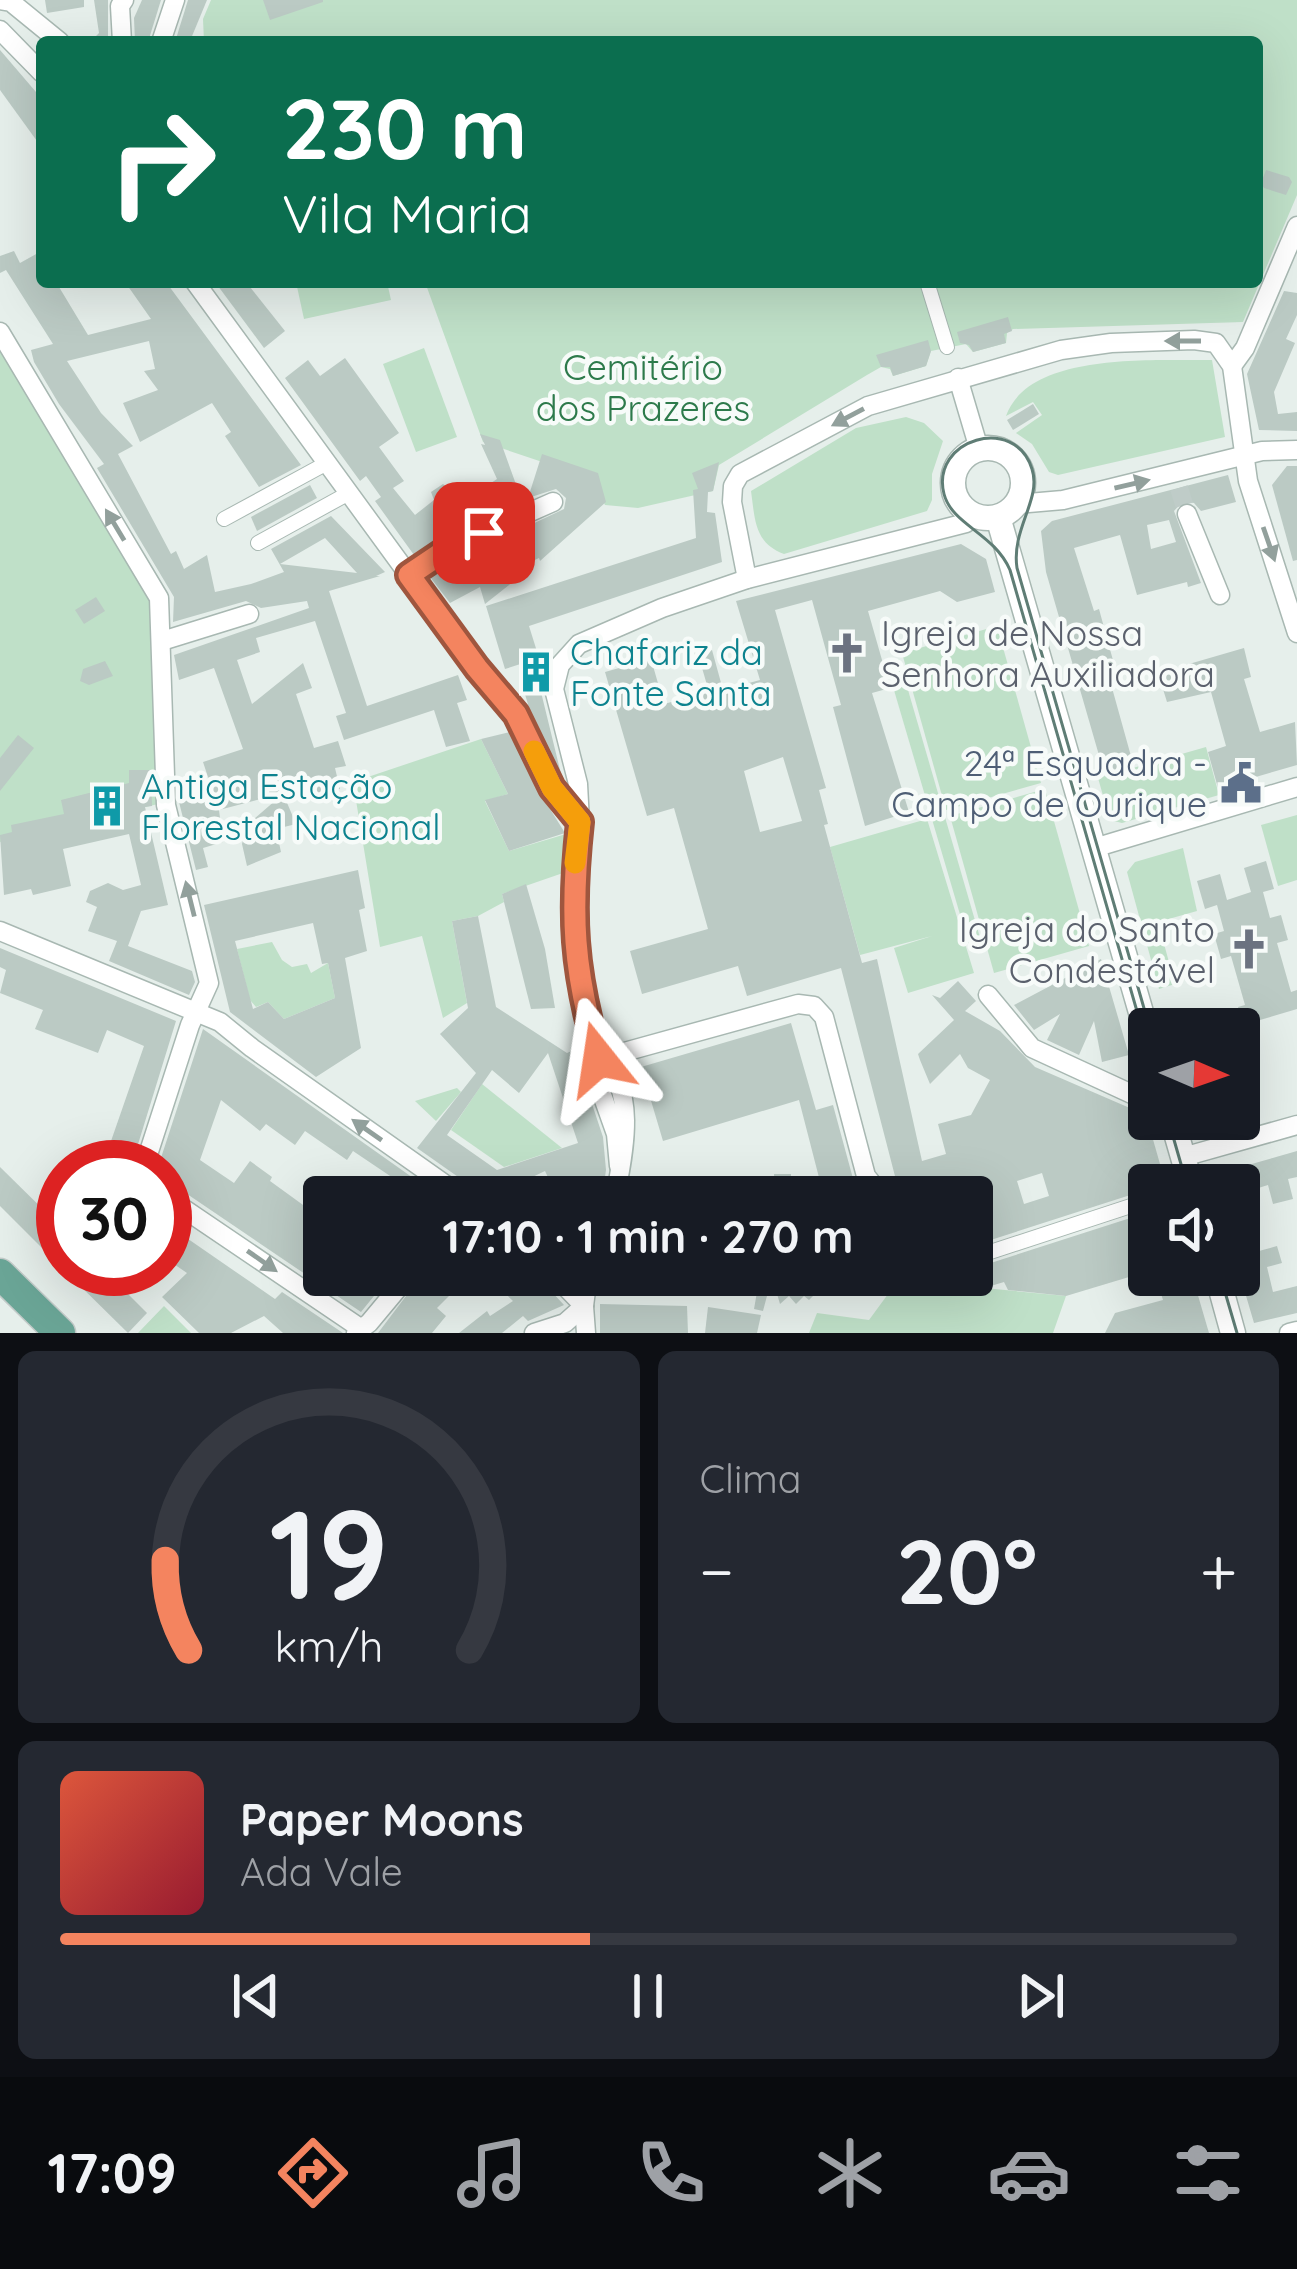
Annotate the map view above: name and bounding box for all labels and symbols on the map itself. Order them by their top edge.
one-way arrow [1163,331,1201,351]
park label: Cemitério dos Prazeres [536,344,750,430]
one-way arrow [831,406,865,426]
one-way arrow [1113,473,1151,492]
pin [433,482,535,584]
one-way arrow [105,508,126,542]
one-way arrow [1261,526,1279,562]
place label: Igreja de Nossa Senhora Auxiliadora [881,610,1215,696]
place label: Chafariz da Fonte Santa [570,629,771,715]
church icon: Igreja de Nossa Senhora Auxiliadora [824,630,870,676]
building icon: Chafariz da Fonte Santa [513,649,559,695]
place label: 24ª Esquadra - Campo de Ourique [891,740,1207,826]
public building icon: 24ª Esquadra - Campo de Ourique [1218,760,1264,806]
place label: Antiga Estação Florestal Nacional [141,763,440,849]
building icon: Antiga Estação Florestal Nacional [84,783,130,829]
one-way arrow [180,881,199,918]
place label: Igreja do Santo Condestável [959,906,1215,992]
church icon: Igreja do Santo Condestável [1226,926,1272,972]
position arrow [536,996,662,1122]
north arrow [1128,1008,1260,1140]
one-way arrow [351,1119,383,1142]
speed limit sign: 30 [36,1140,192,1296]
one-way arrow [246,1249,278,1272]

